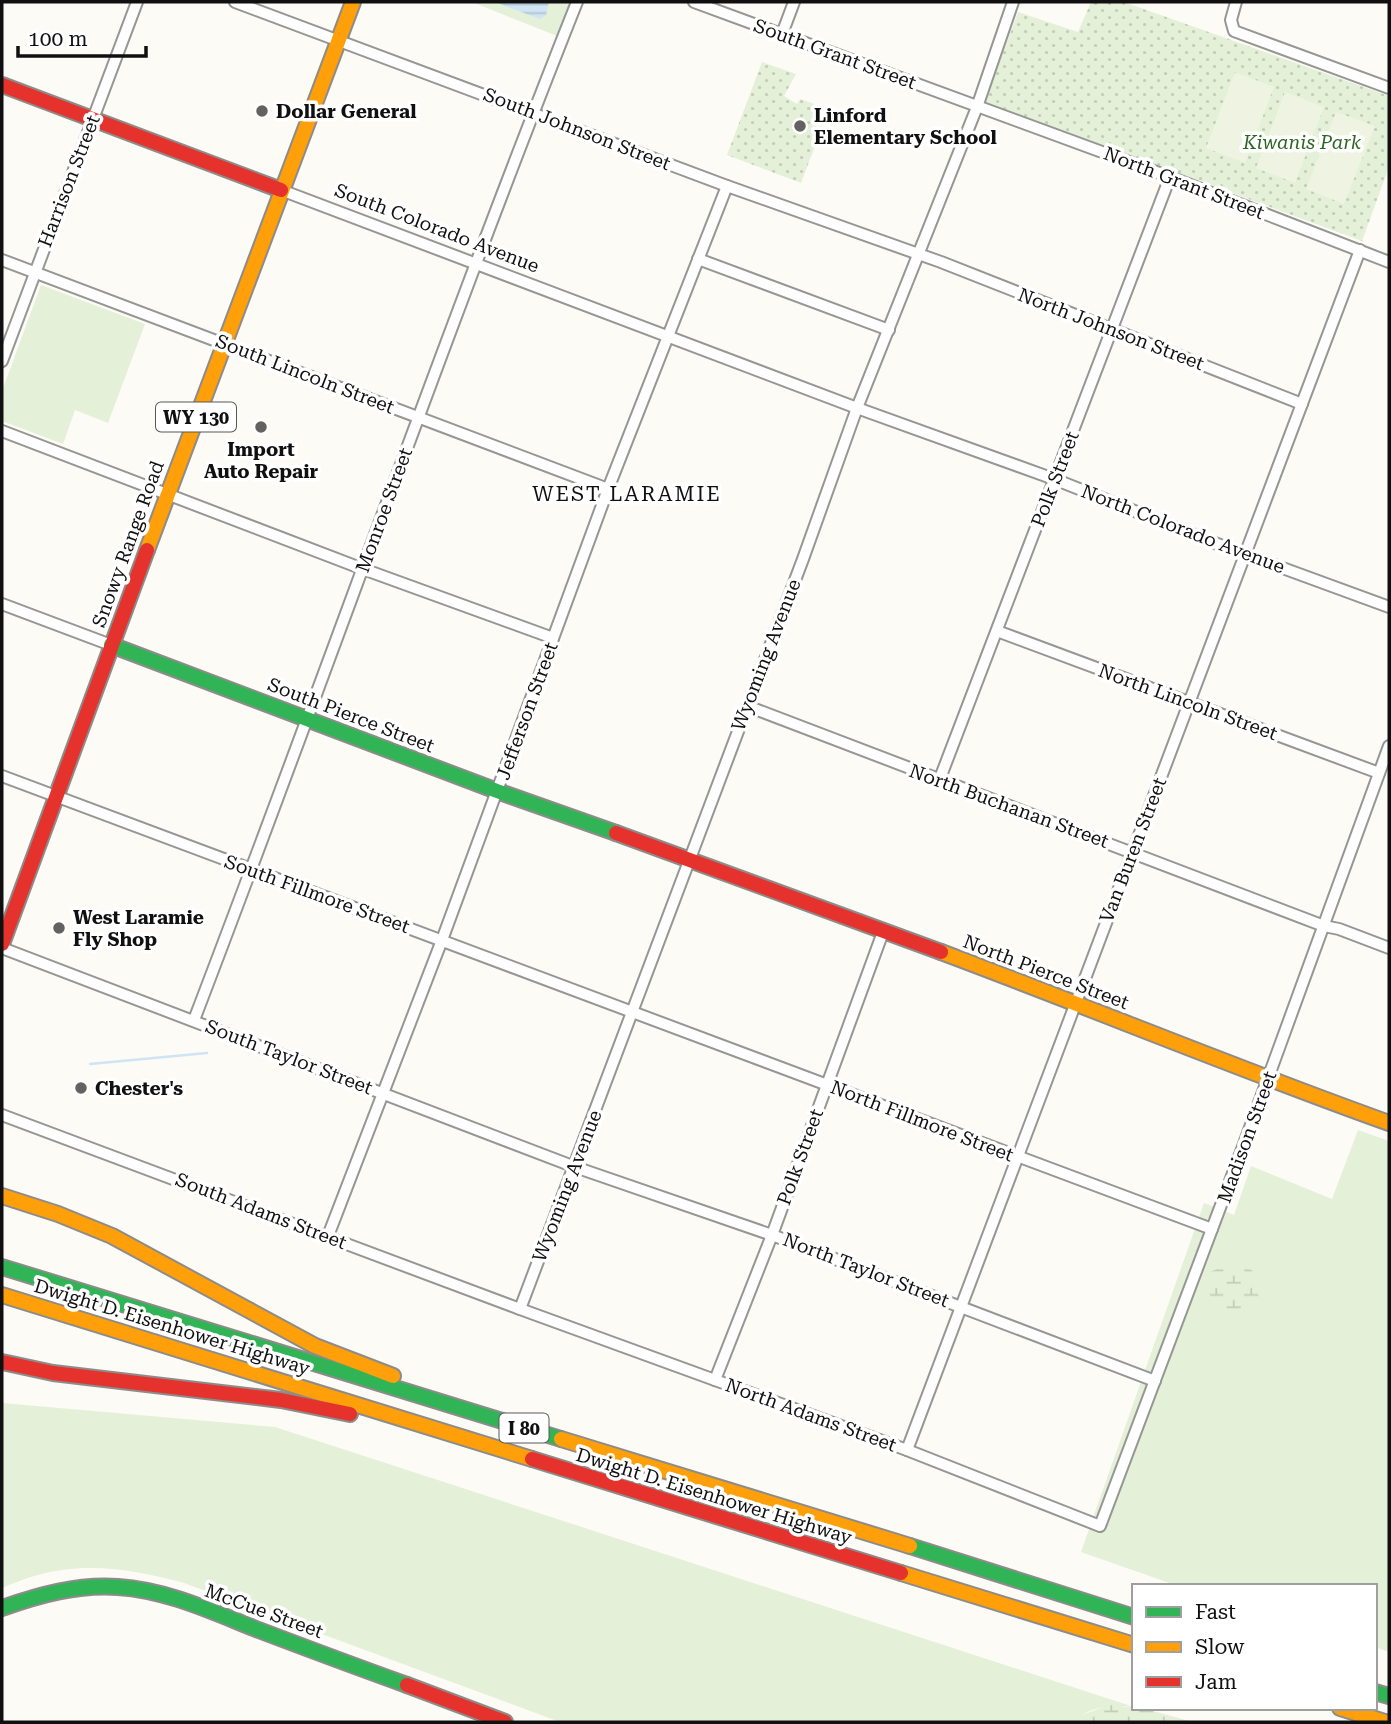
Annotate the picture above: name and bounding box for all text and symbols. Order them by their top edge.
scale bar [18,14,145,58]
street label: South Grant Street [751,14,919,94]
text: 100 m [28,27,88,51]
street label: South Johnson Street [480,83,674,175]
place label: Dollar General [276,100,417,123]
marker: Dollar General [254,103,270,119]
place label: Linford Elementary School [814,104,997,149]
street label: Harrison Street [33,112,105,250]
marker: Linford Elementary School [792,118,808,134]
park label: Kiwanis Park [1242,131,1362,154]
street label: North Grant Street [1100,142,1268,224]
street label: South Colorado Avenue [331,178,543,278]
street label: North Johnson Street [1015,283,1207,375]
street label: South Lincoln Street [212,329,398,419]
road number: WY 130 [156,402,236,432]
marker: Import Auto Repair [253,419,269,435]
street label: Polk Street [1026,428,1084,530]
place label: Import Auto Repair [204,438,318,483]
street label: Monroe Street [351,445,417,575]
street label: Snowy Range Road [87,458,169,630]
street label: North Colorado Avenue [1078,479,1288,579]
district label: WEST LARAMIE [532,482,722,506]
street label: Wyoming Avenue [726,576,806,734]
street label: Jefferson Street [491,639,563,783]
street label: North Lincoln Street [1095,659,1281,745]
street label: South Pierce Street [264,673,438,757]
street label: North Buchanan Street [906,759,1112,853]
street label: Van Buren Street [1095,774,1171,926]
street label: South Fillmore Street [221,850,413,938]
place label: West Laramie Fly Shop [73,906,204,951]
marker: West Laramie Fly Shop [51,920,67,936]
street label: North Pierce Street [960,930,1132,1014]
street label: South Taylor Street [202,1015,376,1099]
street label: Madison Street [1213,1068,1281,1206]
street label: North Fillmore Street [827,1075,1017,1167]
place label: Chester's [95,1077,183,1100]
marker: Chester's [73,1080,89,1096]
street label: Polk Street [772,1106,828,1208]
street label: Wyoming Avenue [527,1107,607,1265]
street label: South Adams Street [172,1168,350,1254]
street label: North Taylor Street [780,1228,952,1312]
street label: Dwight D. Eisenhower Highway [31,1274,314,1380]
street label: North Adams Street [722,1373,900,1457]
road number: I 80 [500,1414,548,1442]
street label: Dwight D. Eisenhower Highway [573,1443,856,1549]
street label: McCue Street [202,1579,326,1643]
legend [1132,1584,1377,1710]
text: Fast [1195,1600,1236,1624]
text: Slow [1195,1635,1245,1659]
text: Jam [1195,1670,1237,1694]

